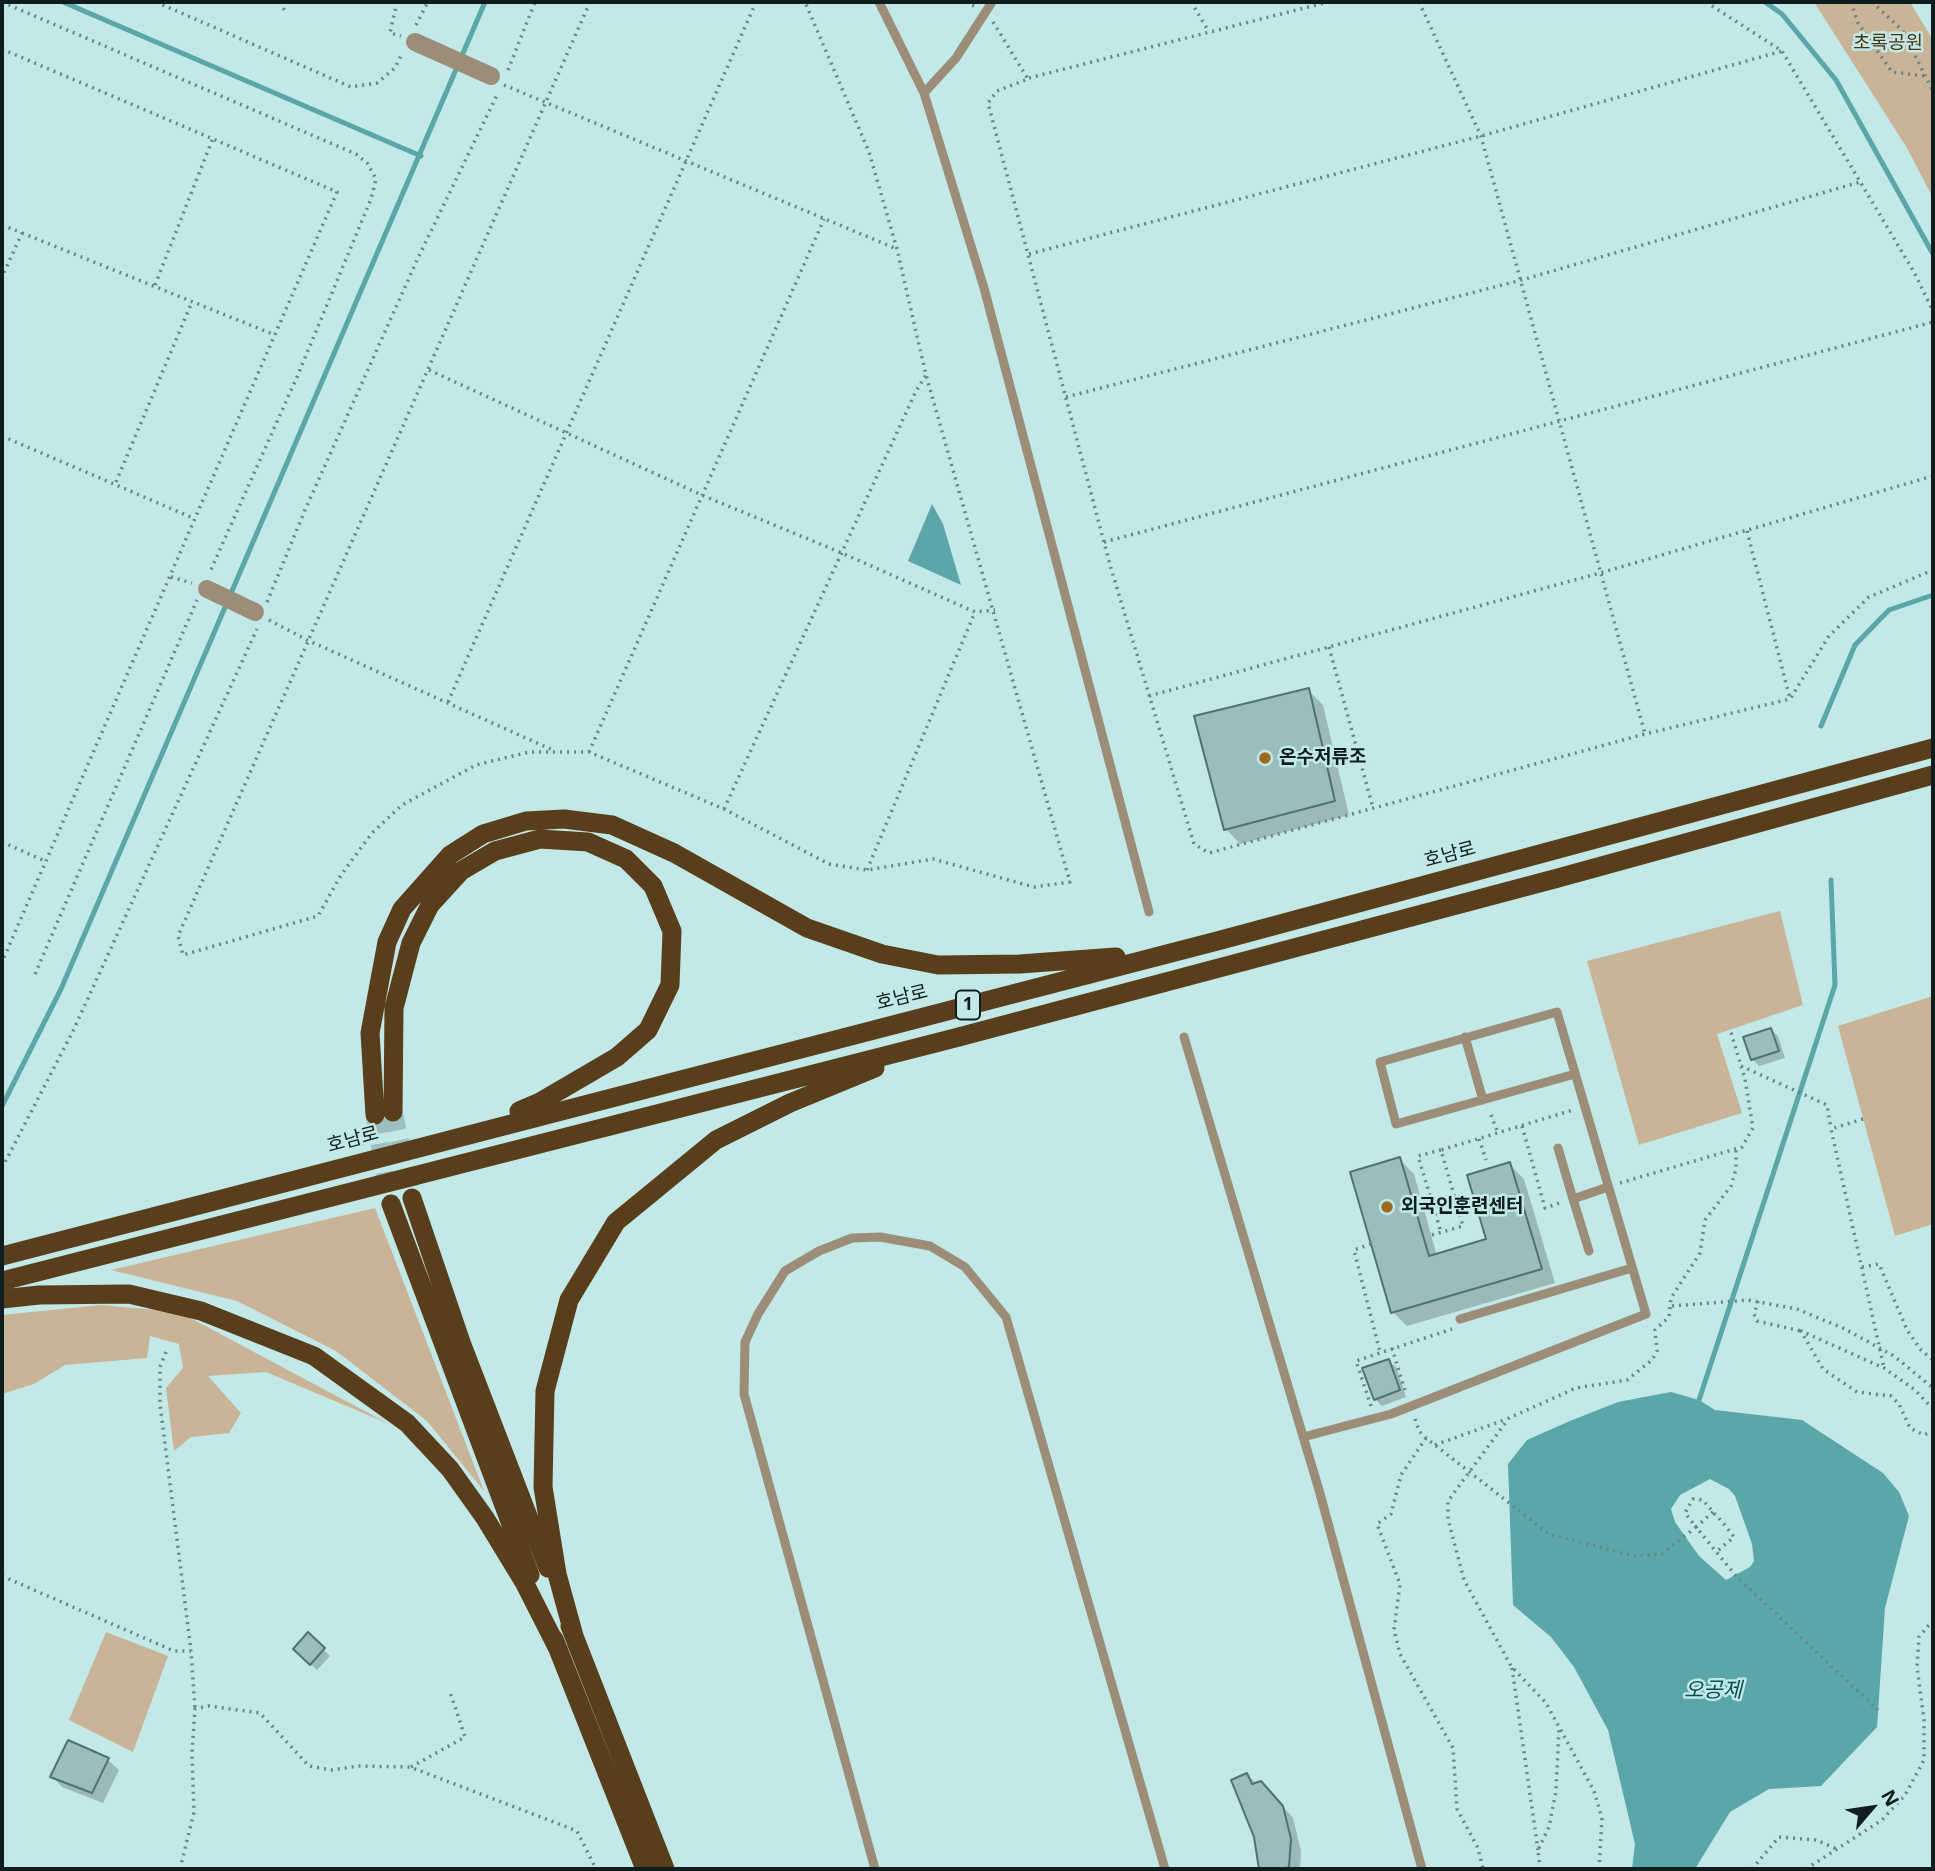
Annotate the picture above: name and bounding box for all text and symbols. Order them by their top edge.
park label: 초록공원 [1853,33,1923,55]
place label: 온수저류조 [1279,747,1366,769]
marker: 온수저류조 [1257,750,1273,766]
street label: 호남로 [1422,837,1478,873]
street label: 호남로 [874,981,930,1015]
road number: 1 [956,990,980,1020]
street label: 호남로 [325,1122,381,1158]
place label: 외국인훈련센터 [1401,1196,1523,1218]
marker: 외국인훈련센터 [1379,1199,1395,1215]
water label: 오공제 [1684,1678,1742,1704]
north arrow [1837,1773,1907,1843]
text: N [1875,1785,1905,1811]

